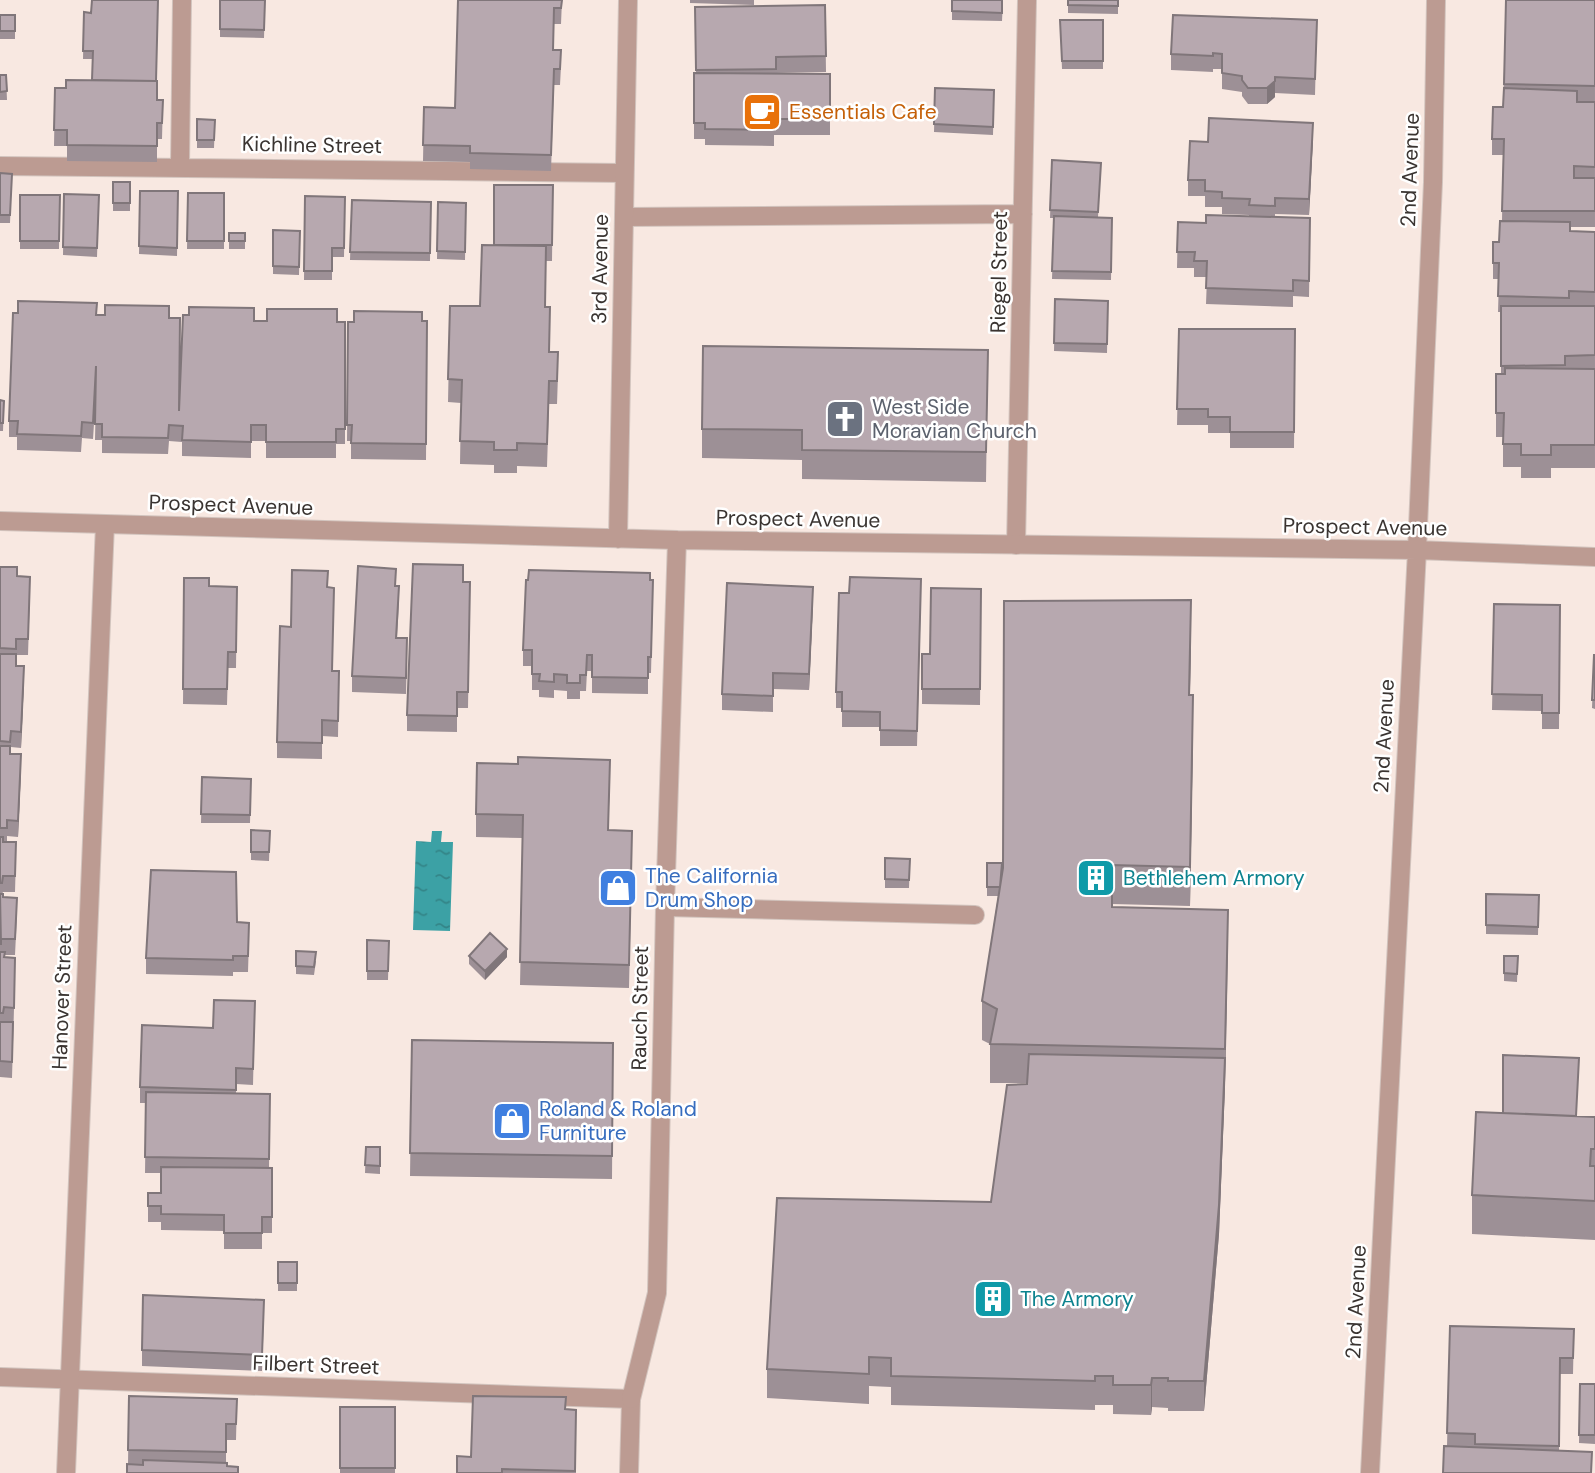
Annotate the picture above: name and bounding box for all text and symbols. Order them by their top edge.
cafe icon: Essentials Cafe [741,91,783,133]
place label: Essentials Cafe [789,98,937,126]
street label: 2nd Avenue [1394,112,1426,228]
street label: Kichline Street [242,130,382,160]
street label: Riegel Street [984,211,1014,333]
street label: 3rd Avenue [585,214,615,324]
place label: West Side Moravian Church [872,393,1037,445]
church icon: West Side Moravian Church [824,398,866,440]
street label: Prospect Avenue [148,488,314,522]
street label: Prospect Avenue [716,504,881,534]
street label: Prospect Avenue [1283,512,1448,542]
street label: 2nd Avenue [1367,678,1401,794]
building icon: Bethlehem Armory [1075,857,1117,899]
place label: The California Drum Shop [645,862,778,914]
place label: Bethlehem Armory [1123,864,1305,892]
shop icon: The California Drum Shop [597,867,639,909]
street label: Hanover Street [45,924,79,1070]
street label: Rauch Street [625,945,655,1071]
place label: Roland & Roland Furniture [539,1095,697,1147]
shop icon: Roland & Roland Furniture [491,1100,533,1142]
street label: 2nd Avenue [1339,1244,1373,1360]
building icon: The Armory [972,1278,1014,1320]
place label: The Armory [1020,1285,1134,1313]
street label: Filbert Street [252,1349,380,1381]

